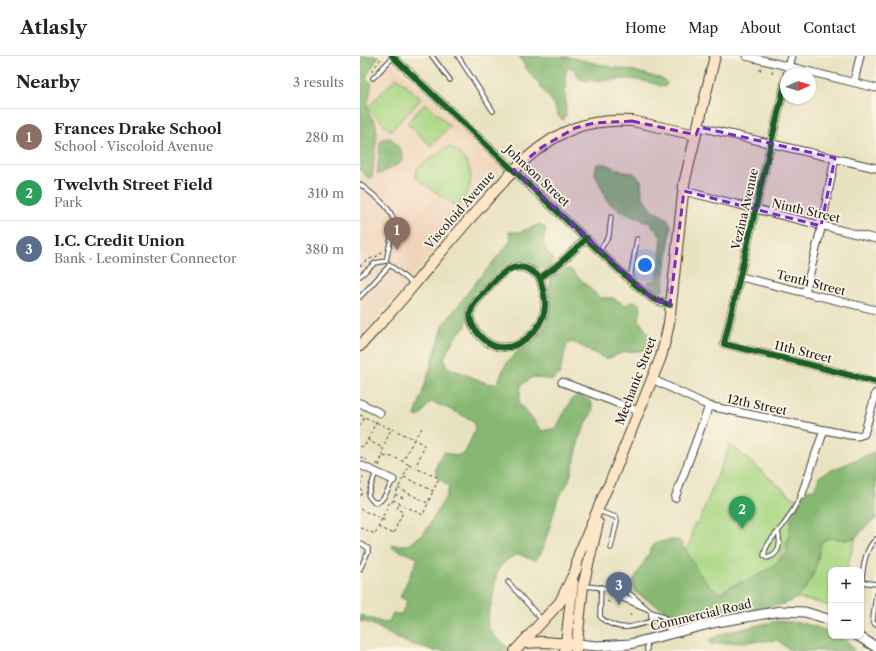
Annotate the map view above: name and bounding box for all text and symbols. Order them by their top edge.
text: Atlasly [20,16,87,39]
text: Home [625,19,666,37]
text: Map [688,19,718,37]
text: About [740,19,781,37]
text: Contact [803,19,856,37]
north arrow [780,68,816,104]
text: Nearby [16,72,80,92]
text: 3 results [293,74,344,90]
text: Frances Drake School [54,119,222,138]
text: 1 [26,129,32,145]
text: 280 m [305,129,344,145]
text: School · Viscoloid Avenue [54,138,213,154]
street label: Johnson Street [500,140,574,210]
street label: Vezina Avenue [728,166,761,252]
street label: Viscoloid Avenue [421,167,498,252]
text: Twelvth Street Field [54,175,213,194]
text: 2 [25,185,33,201]
text: 310 m [308,185,344,201]
text: Park [54,194,82,210]
street label: Ninth Street [770,195,843,226]
pin: 1 [384,217,410,250]
text: I.C. Credit Union [54,231,185,250]
text: 3 [25,241,33,257]
text: 380 m [305,241,344,257]
text: Bank · Leominster Connector [54,250,236,266]
your location [635,255,655,275]
street label: Tenth Street [775,267,848,299]
street label: Mechanic Street [612,334,660,427]
street label: 11th Street [773,337,834,366]
street label: 12th Street [726,391,789,418]
pin: 2 [729,496,755,529]
map controls [828,567,864,639]
button: + [828,567,864,603]
pin: 3 [606,572,632,605]
street label: Commercial Road [649,595,754,633]
button: − [828,603,864,639]

